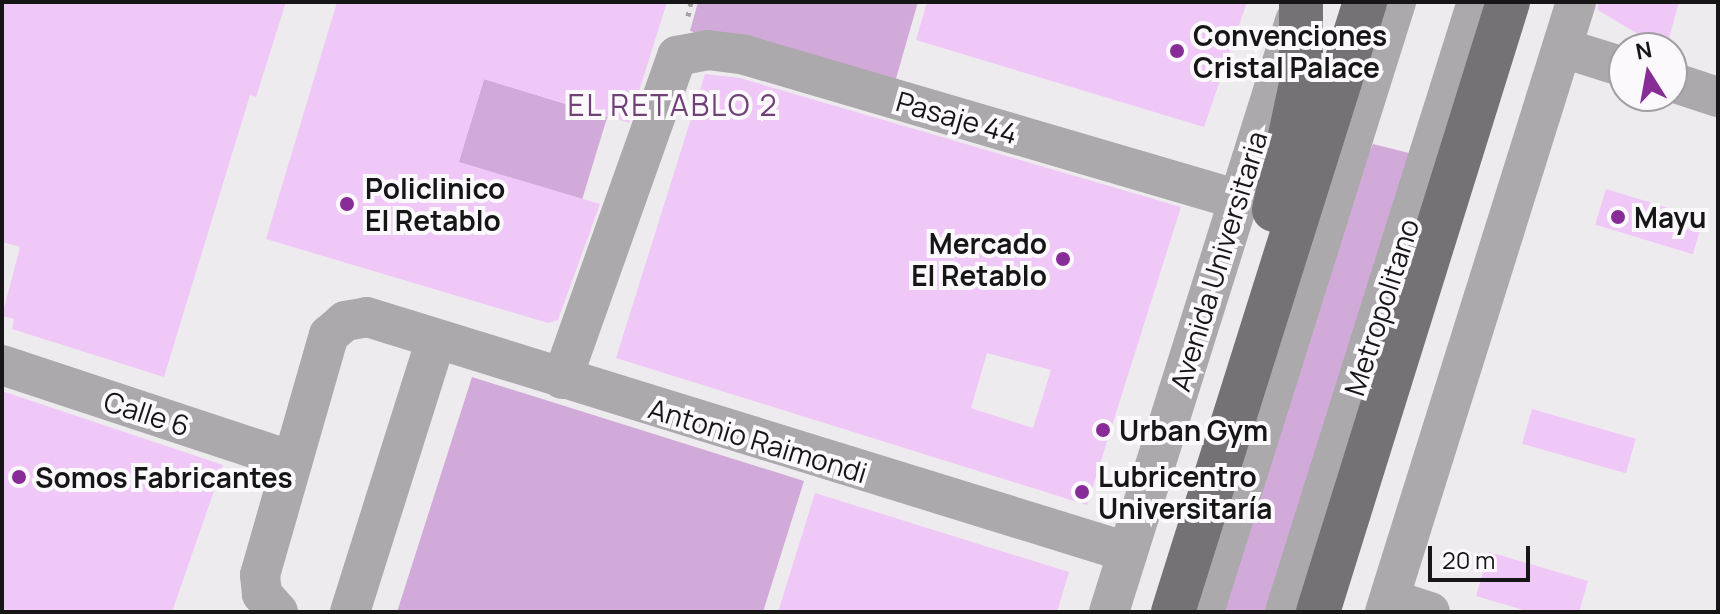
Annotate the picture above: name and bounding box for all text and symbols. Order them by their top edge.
place label: Convenciones Cristal Palace [1193,18,1387,84]
north arrow [1608,32,1688,112]
text: N [1633,34,1654,67]
marker: Convenciones Cristal Palace [1168,42,1186,60]
street label: Pasaje 44 [893,84,1021,150]
district label: EL RETABLO 2 [567,87,779,123]
street label: Avenida Universitaria [1163,127,1273,395]
place label: Policlinico El Retablo [365,171,505,237]
marker: Policlinico El Retablo [336,193,358,215]
place label: Mayu [1634,200,1706,234]
marker: Mayu [1609,208,1627,226]
street label: Metropolitano [1337,215,1425,399]
place label: Mercado El Retablo [911,226,1047,292]
marker: Mercado El Retablo [1054,250,1072,268]
street label: Calle 6 [100,383,194,443]
street label: Antonio Raimondi [645,391,871,489]
place label: Urban Gym [1119,413,1268,447]
marker: Urban Gym [1094,421,1112,439]
place label: Lubricentro Universitaría [1098,459,1272,525]
place label: Somos Fabricantes [35,460,293,494]
marker: Somos Fabricantes [10,468,28,486]
marker: Lubricentro Universitaría [1073,483,1091,501]
scale bar [1432,530,1534,580]
text: 20 m [1442,543,1495,576]

